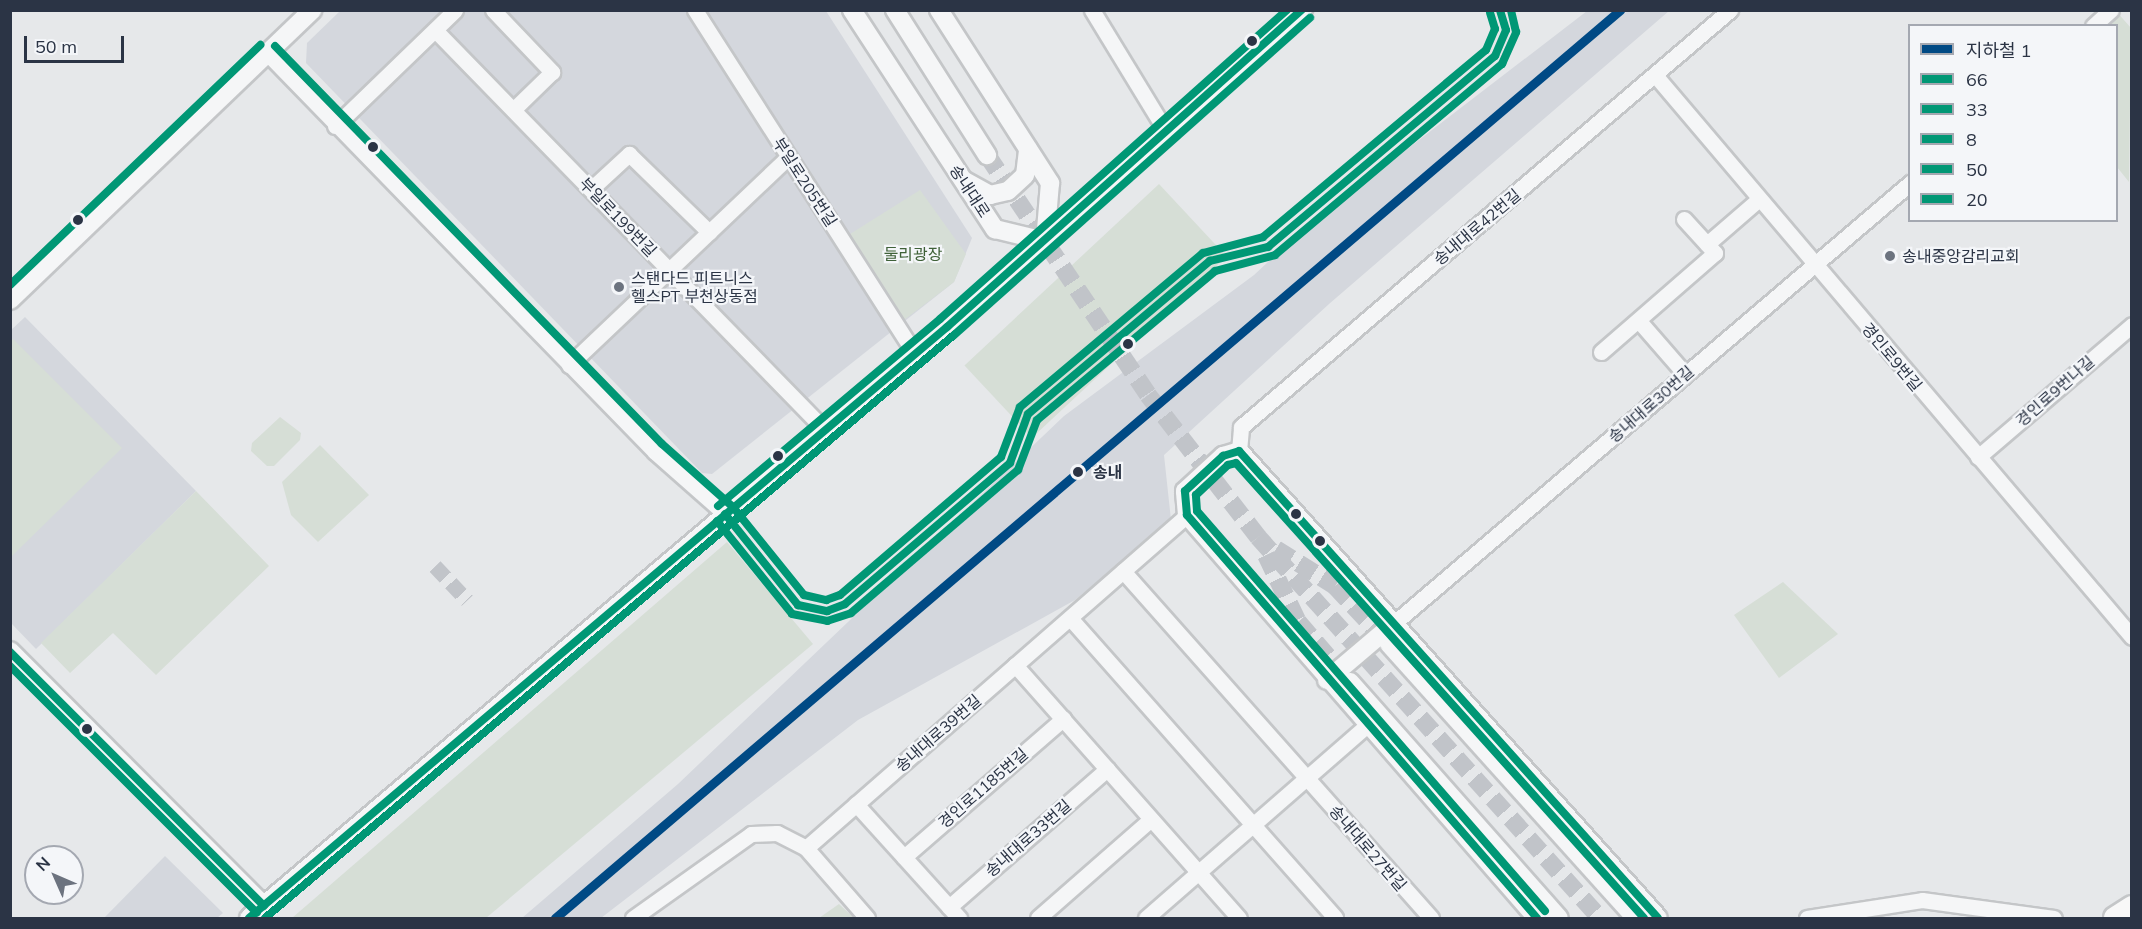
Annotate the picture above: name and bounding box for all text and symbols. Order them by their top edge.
scale bar [27,24,128,62]
legend [1908,24,2118,222]
text: 50 m [35,35,77,58]
unlabelled marker [1246,35,1258,47]
text: 지하철 1 [1966,39,2031,62]
text: 66 [1966,68,1988,91]
text: 33 [1966,98,1988,121]
text: 8 [1966,128,1977,151]
street label: 부일로205번길 [769,134,841,230]
unlabelled marker [367,141,379,153]
text: 50 [1966,158,1988,181]
street label: 송내대로 [946,161,994,221]
street label: 부일로199번길 [576,174,660,260]
street label: 송내대로42번길 [1430,185,1524,269]
text: 20 [1966,188,1988,211]
unlabelled marker [72,214,84,226]
park label: 둘리광장 [884,244,942,264]
place label: 송내중앙감리교회 [1902,246,2020,266]
marker: 송내중앙감리교회 [1883,249,1897,263]
place label: 스탠다드 피트니스 헬스PT 부천상동점 [631,268,758,306]
marker: 스탠다드 피트니스 헬스PT 부천상동점 [612,280,626,294]
street label: 경인로9번길 [1858,319,1926,395]
unlabelled marker [1122,338,1134,350]
street label: 경인로9번나길 [2012,352,2098,430]
street label: 송내대로30번길 [1604,361,1698,447]
unlabelled marker [772,450,784,462]
marker: 송내 [1068,462,1088,482]
place label: 송내 [1093,462,1122,482]
unlabelled marker [1290,508,1302,520]
unlabelled marker [1314,535,1326,547]
street label: 송내대로39번길 [891,690,985,776]
unlabelled marker [81,723,93,735]
street label: 경인로1185번길 [934,744,1032,832]
street label: 송내대로33번길 [981,795,1075,881]
street label: 송내대로27번길 [1325,801,1411,895]
north arrow [24,845,84,905]
text: N [31,852,54,875]

